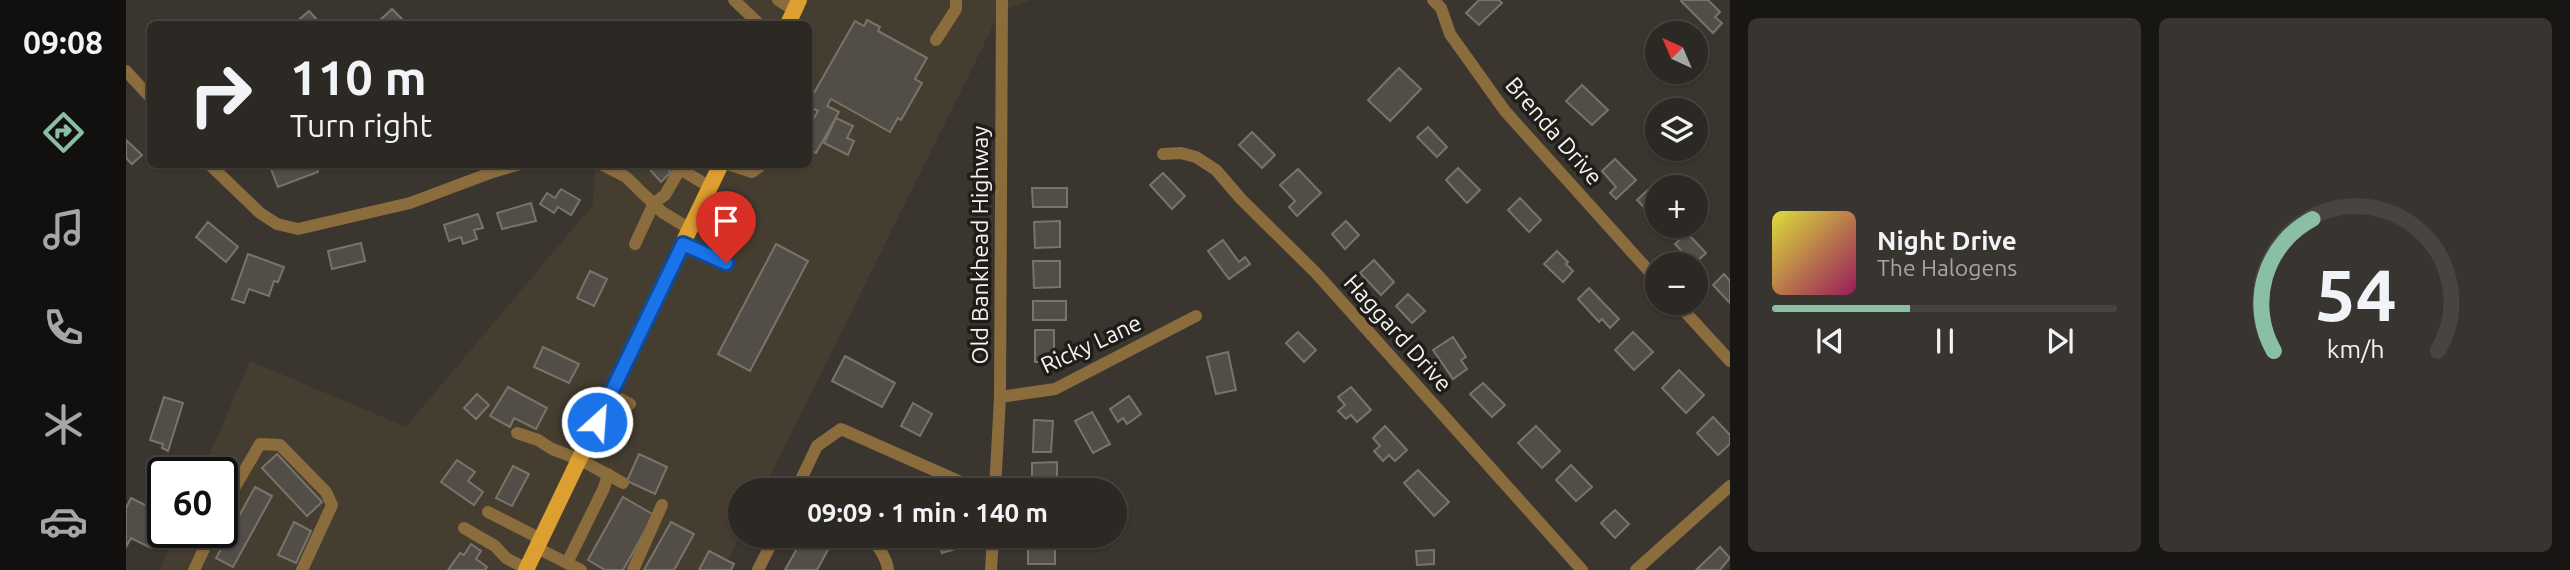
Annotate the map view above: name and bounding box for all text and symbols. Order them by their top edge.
north arrow [1645,21,1708,84]
map controls [1645,21,1708,315]
text: 09:08 [23,24,103,60]
icon: right [175,49,266,140]
text: 110 m [290,49,427,104]
street label: Brenda Drive [1501,72,1608,189]
button: layers [1645,98,1708,161]
text: Turn right [290,107,432,143]
icon: directions [39,108,88,157]
street label: Old Bankhead Highway [967,126,992,364]
button: + [1645,175,1708,238]
pin [696,191,756,263]
icon: arrive [707,202,745,240]
icon: music [39,205,88,254]
text: Night Drive [1877,226,2017,255]
button: − [1645,252,1708,315]
text: 54 [2314,253,2397,335]
text: The Halogens [1877,255,2017,280]
street label: Haggard Drive [1340,269,1457,396]
icon: phone [39,303,88,352]
street label: Ricky Lane [1037,309,1145,378]
icon: previous [1811,322,1849,360]
icon: pause [1926,322,1964,360]
icon: next [2041,322,2079,360]
text: km/h [2327,335,2384,363]
position arrow [560,385,634,459]
icon: climate [39,400,88,449]
speed limit sign: 60 [147,457,238,548]
icon: car [39,497,88,546]
text: 09:09 · 1 min · 140 m [807,498,1048,527]

